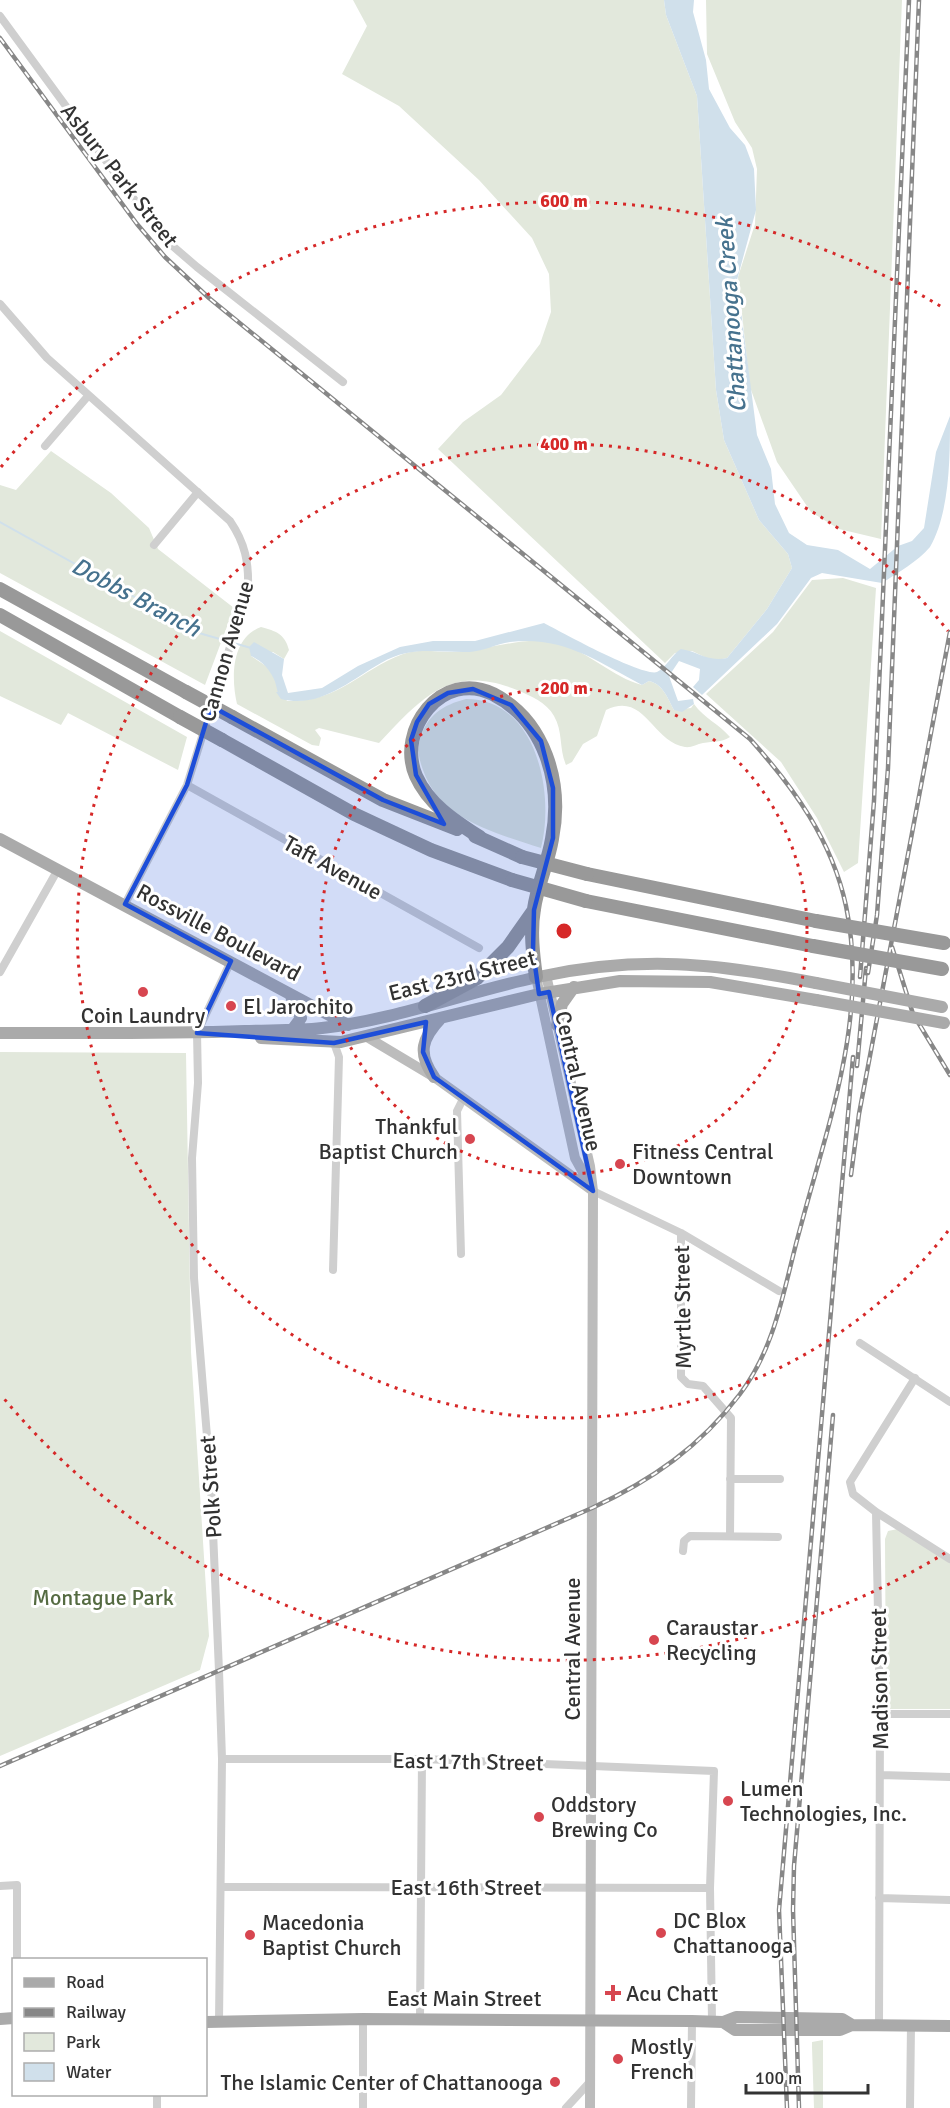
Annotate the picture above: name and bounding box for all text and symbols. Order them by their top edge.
street label: Asbury Park Street [55,98,184,253]
text: 600 m [540,190,588,212]
water label: Chattanooga Creek [709,214,753,414]
text: 400 m [540,433,588,455]
water label: Dobbs Branch [66,551,206,644]
street label: Cannon Avenue [193,578,259,725]
text: 200 m [540,677,588,699]
street label: Taft Avenue [279,829,387,906]
street label: Rossville Boulevard [132,878,305,987]
centre of rings [554,921,574,941]
street label: East 23rd Street [386,944,539,1007]
marker: Coin Laundry [136,985,150,999]
place label: El Jarochito [243,993,353,1020]
marker: El Jarochito [224,999,238,1013]
place label: Coin Laundry [81,1002,206,1029]
street label: Central Avenue [549,1008,608,1154]
place label: Thankful Baptist Church [319,1113,458,1165]
marker: Thankful Baptist Church [463,1132,477,1146]
place label: Fitness Central Downtown [632,1138,774,1190]
marker: Fitness Central Downtown [613,1157,627,1171]
street label: Myrtle Street [668,1245,697,1369]
street label: Polk Street [193,1434,228,1539]
street label: Central Avenue [559,1577,586,1721]
park label: Montague Park [32,1584,174,1611]
street label: Madison Street [865,1608,894,1750]
place label: Caraustar Recycling [666,1614,758,1666]
marker: Caraustar Recycling [647,1633,661,1647]
street label: East 17th Street [392,1747,544,1776]
place label: Lumen Technologies, Inc. [740,1775,907,1827]
place label: Oddstory Brewing Co [551,1791,658,1843]
marker: Lumen Technologies, Inc. [721,1794,735,1808]
marker: Oddstory Brewing Co [532,1810,546,1824]
street label: East 16th Street [390,1874,542,1901]
place label: DC Blox Chattanooga [673,1907,793,1959]
place label: Macedonia Baptist Church [262,1909,401,1961]
marker: DC Blox Chattanooga [654,1926,668,1940]
marker: Macedonia Baptist Church [243,1928,257,1942]
legend [12,1958,207,2096]
text: Road [66,1971,105,1993]
place label: Acu Chatt [626,1980,718,2007]
marker: Acu Chatt [604,1984,622,2002]
street label: East Main Street [387,1985,542,2012]
text: Railway [66,2001,127,2023]
text: Park [66,2031,101,2053]
place label: Mostly French [630,2033,694,2085]
marker: Mostly French [611,2052,625,2066]
scale bar [746,2057,868,2095]
text: Water [66,2061,112,2083]
text: 100 m [755,2067,802,2089]
place label: The Islamic Center of Chattanooga [220,2069,543,2096]
marker: The Islamic Center of Chattanooga [548,2075,562,2089]

